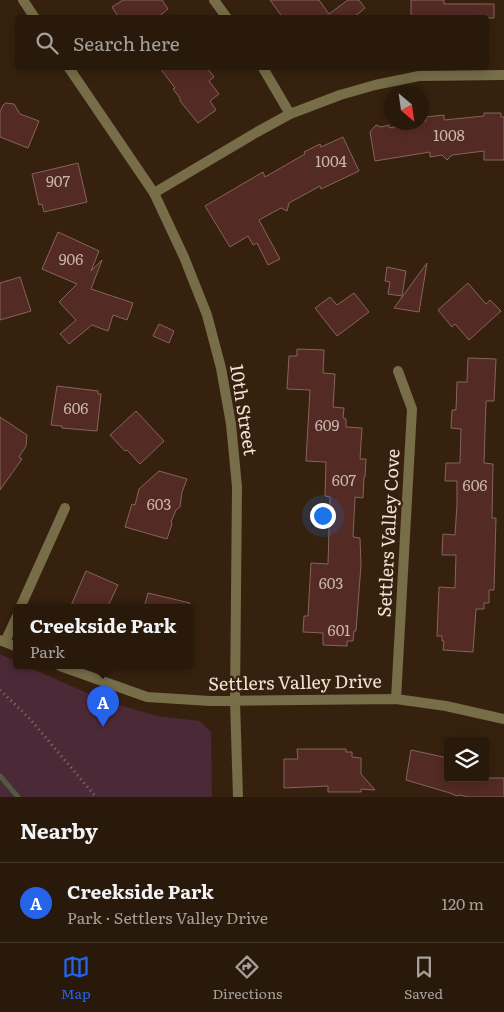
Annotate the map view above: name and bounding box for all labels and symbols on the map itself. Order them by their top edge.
north arrow [384,85,429,130]
house number: 1008 [433,123,465,146]
house number: 1004 [315,149,347,172]
house number: 907 [46,169,70,192]
house number: 906 [59,247,83,270]
street label: 10th Street [224,362,265,458]
house number: 606 [64,396,88,419]
house number: 609 [315,413,339,436]
street label: Settlers Valley Cove [370,448,405,618]
house number: 607 [332,468,357,491]
house number: 606 [463,473,487,496]
house number: 603 [147,492,171,515]
your location [310,503,336,529]
house number: 603 [319,571,343,594]
house number: 601 [328,618,350,641]
street label: Settlers Valley Drive [208,666,382,697]
pin: A [87,686,119,727]

